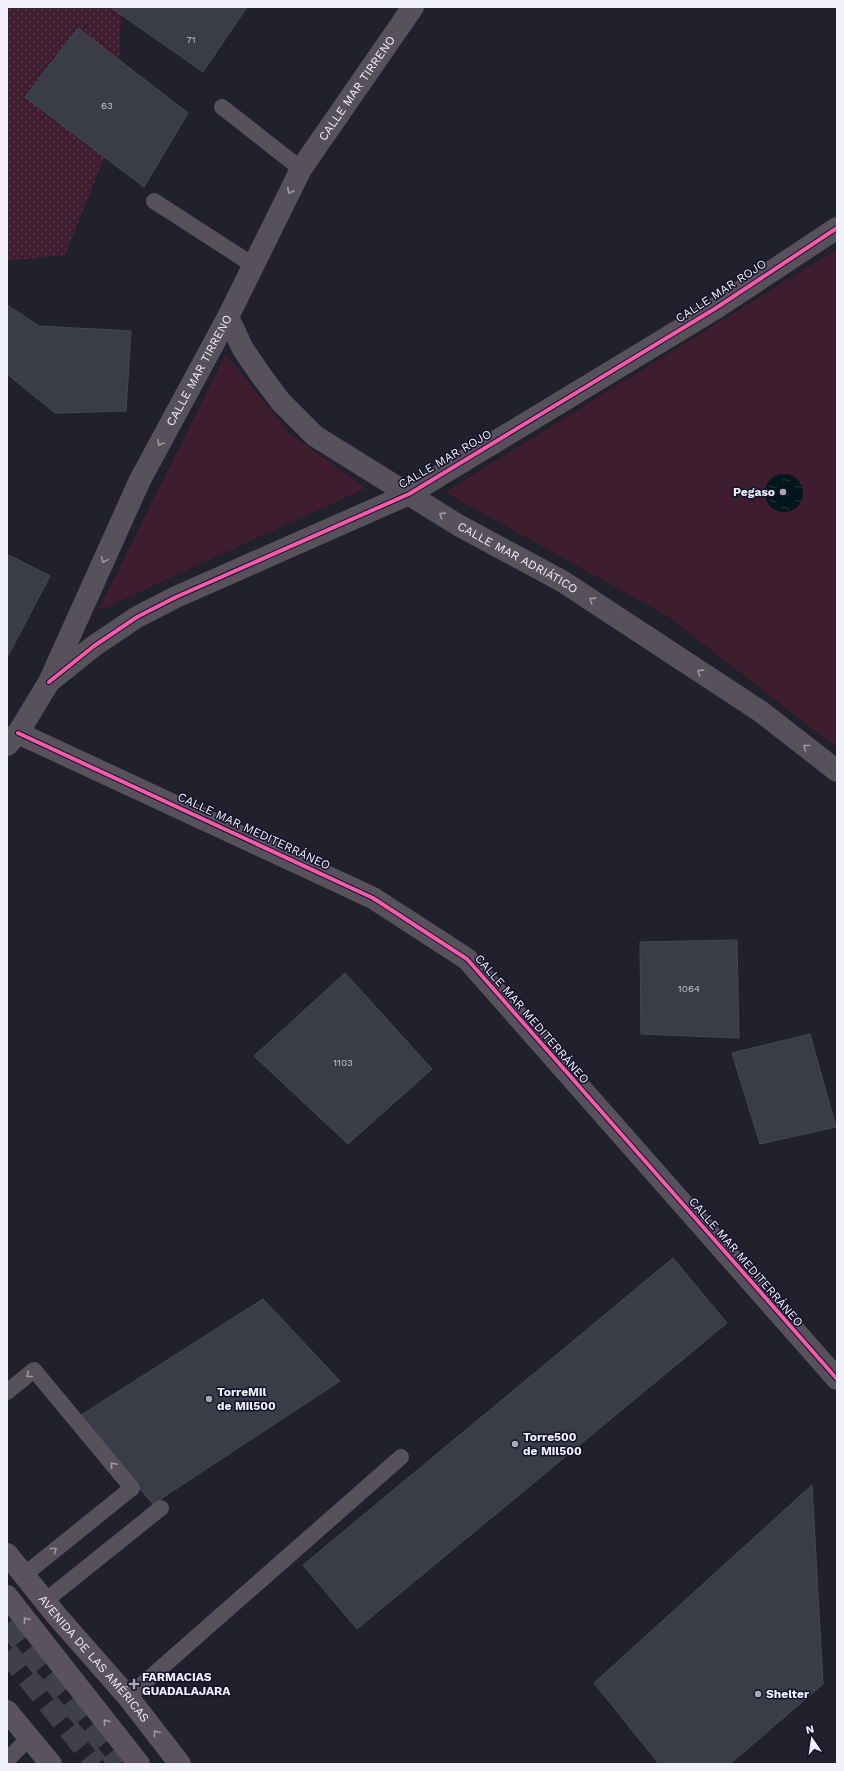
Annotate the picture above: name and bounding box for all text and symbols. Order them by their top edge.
street label: CALLE MAR TIRRENO [316,33,398,143]
house number: 71 [186,34,196,45]
house number: 63 [101,100,113,111]
one-way arrow [287,186,295,194]
street label: CALLE MAR ROJO [673,256,769,326]
street label: CALLE MAR TIRRENO [163,312,235,429]
street label: CALLE MAR ROJO [396,427,494,491]
one-way arrow [157,439,164,446]
place label: Pegaso [733,485,775,499]
marker: Pegaso [778,487,788,497]
one-way arrow [439,512,446,520]
street label: CALLE MAR ADRIÁTICO [455,519,580,596]
one-way arrow [101,556,109,564]
one-way arrow [589,598,596,605]
one-way arrow [697,669,704,677]
one-way arrow [804,745,811,752]
street label: CALLE MAR MEDITERRÁNEO [176,789,332,873]
street label: CALLE MAR MEDITERRÁNEO [472,952,592,1086]
house number: 1064 [678,983,700,994]
house number: 1103 [333,1057,353,1068]
street label: CALLE MAR MEDITERRÁNEO [686,1195,806,1329]
one-way arrow [26,1370,33,1377]
place label: TorreMil de Mil500 [217,1385,276,1413]
marker: TorreMil de Mil500 [204,1394,214,1404]
place label: Torre500 de Mil500 [523,1430,582,1458]
marker: Torre500 de Mil500 [510,1439,520,1449]
one-way arrow [110,1462,117,1469]
one-way arrow [50,1548,57,1555]
street label: AVENIDA DE LAS AMÉRICAS [36,1592,152,1725]
one-way arrow [23,1618,30,1625]
place label: FARMACIAS GUADALAJARA [142,1670,231,1698]
marker: FARMACIAS GUADALAJARA [129,1679,139,1689]
place label: Shelter [766,1687,810,1701]
marker: Shelter [753,1689,763,1699]
north arrow [792,1719,832,1759]
one-way arrow [104,1720,111,1727]
text: N [804,1722,815,1737]
one-way arrow [153,1730,161,1737]

